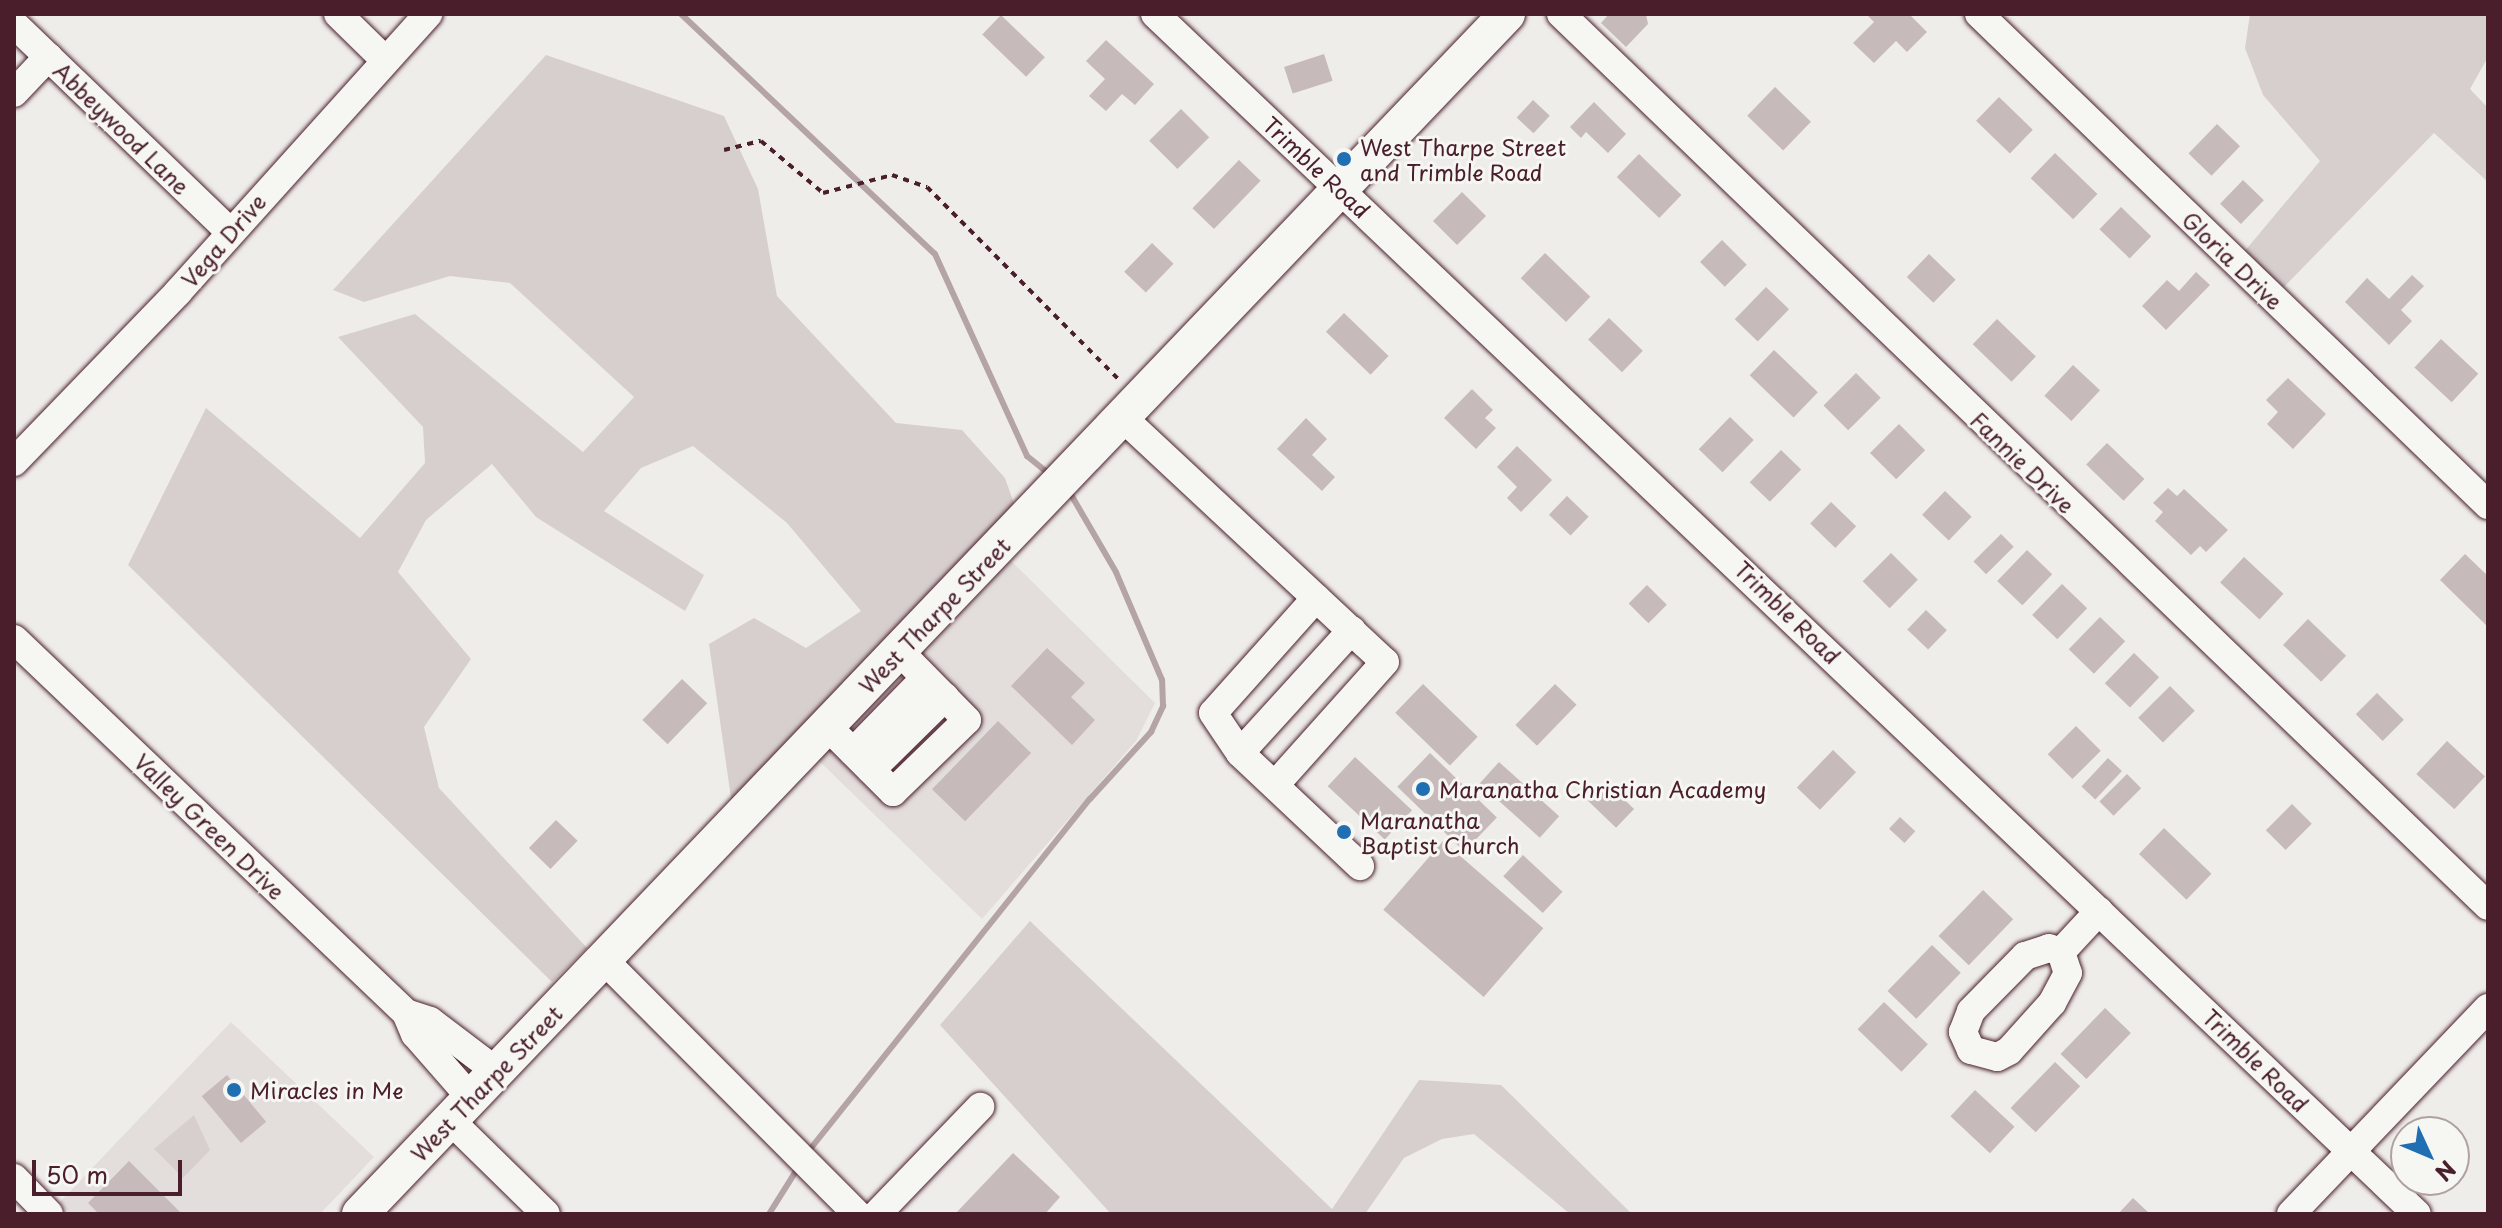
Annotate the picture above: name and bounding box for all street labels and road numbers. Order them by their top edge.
street label: Abbeywood Lane [48,56,196,200]
street label: Trimble Road [1257,110,1377,224]
street label: Vega Drive [175,188,271,292]
street label: Gloria Drive [2178,206,2288,314]
street label: Fannie Drive [1966,406,2080,518]
street label: West Tharpe Street [853,532,1015,698]
street label: Trimble Road [1729,555,1847,669]
street label: Valley Green Drive [129,747,291,905]
street label: West Tharpe Street [405,1000,567,1166]
street label: Trimble Road [2197,1003,2315,1117]

